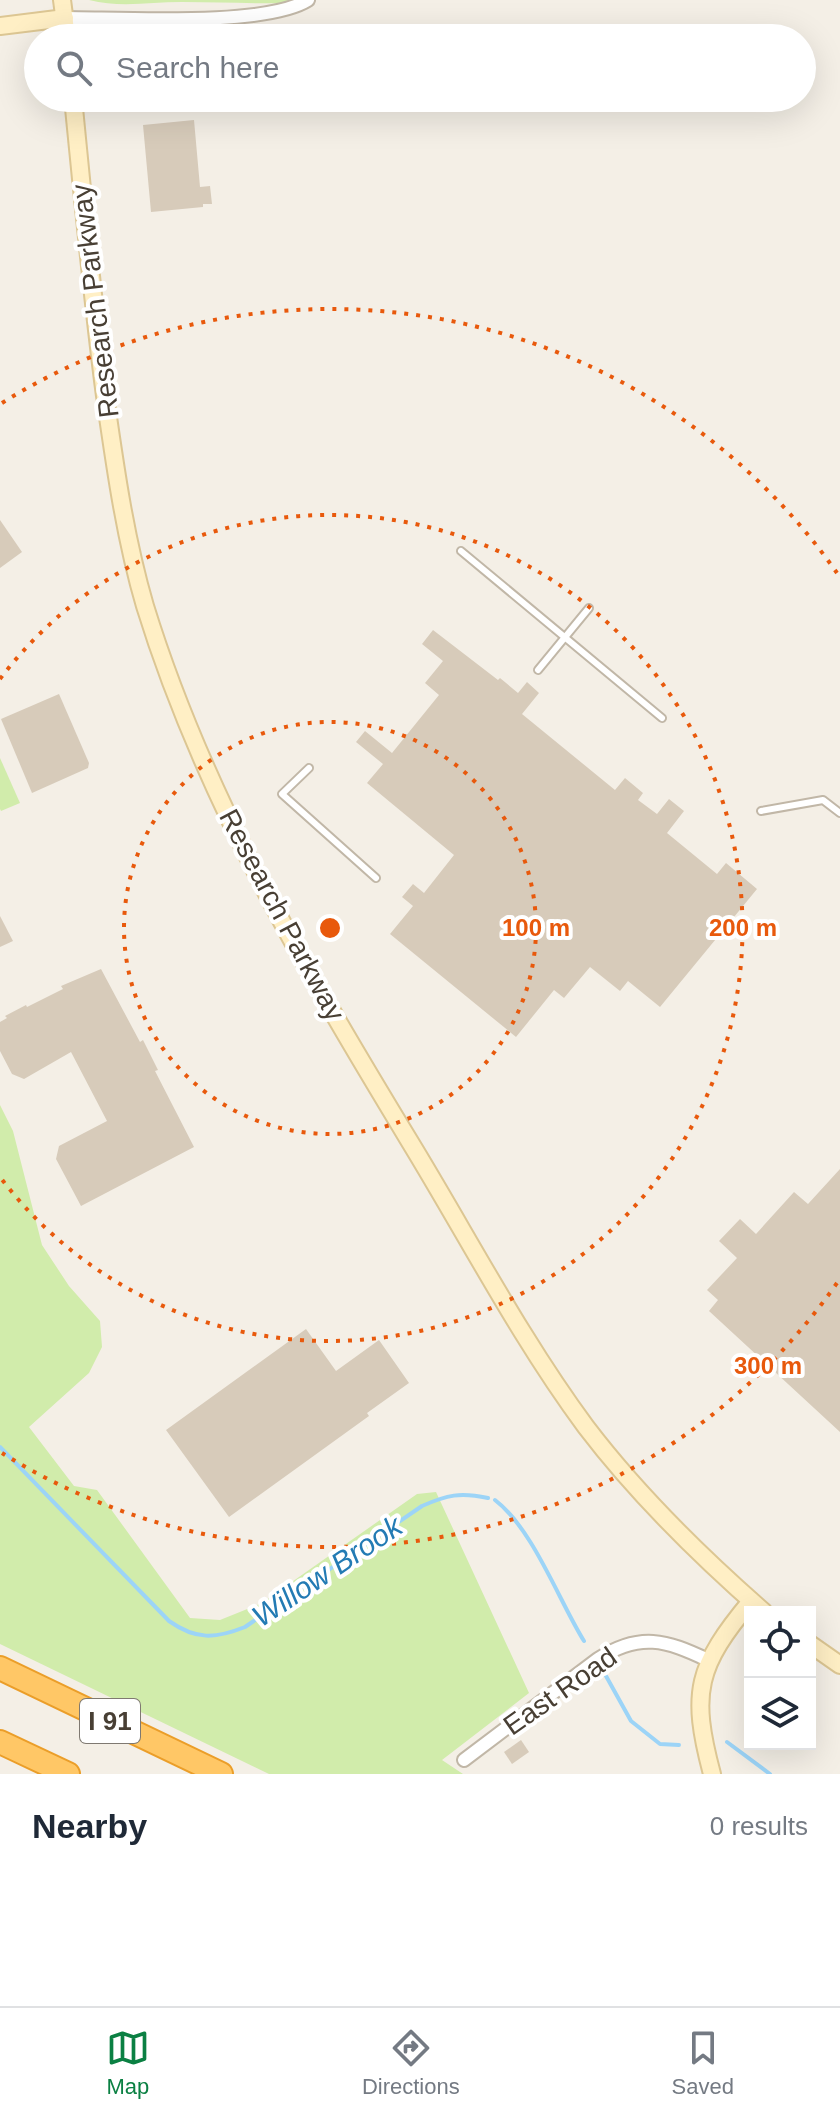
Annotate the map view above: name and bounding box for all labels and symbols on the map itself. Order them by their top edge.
street label: Research Parkway [65,182,125,420]
street label: Research Parkway [213,804,351,1026]
centre of rings [316,914,344,942]
text: 100 m [502,914,570,941]
text: 200 m [709,914,777,941]
text: 300 m [734,1352,802,1379]
water label: Willow Brook [246,1508,410,1633]
street label: East Road [498,1641,622,1741]
road number: I 91 [80,1699,140,1743]

